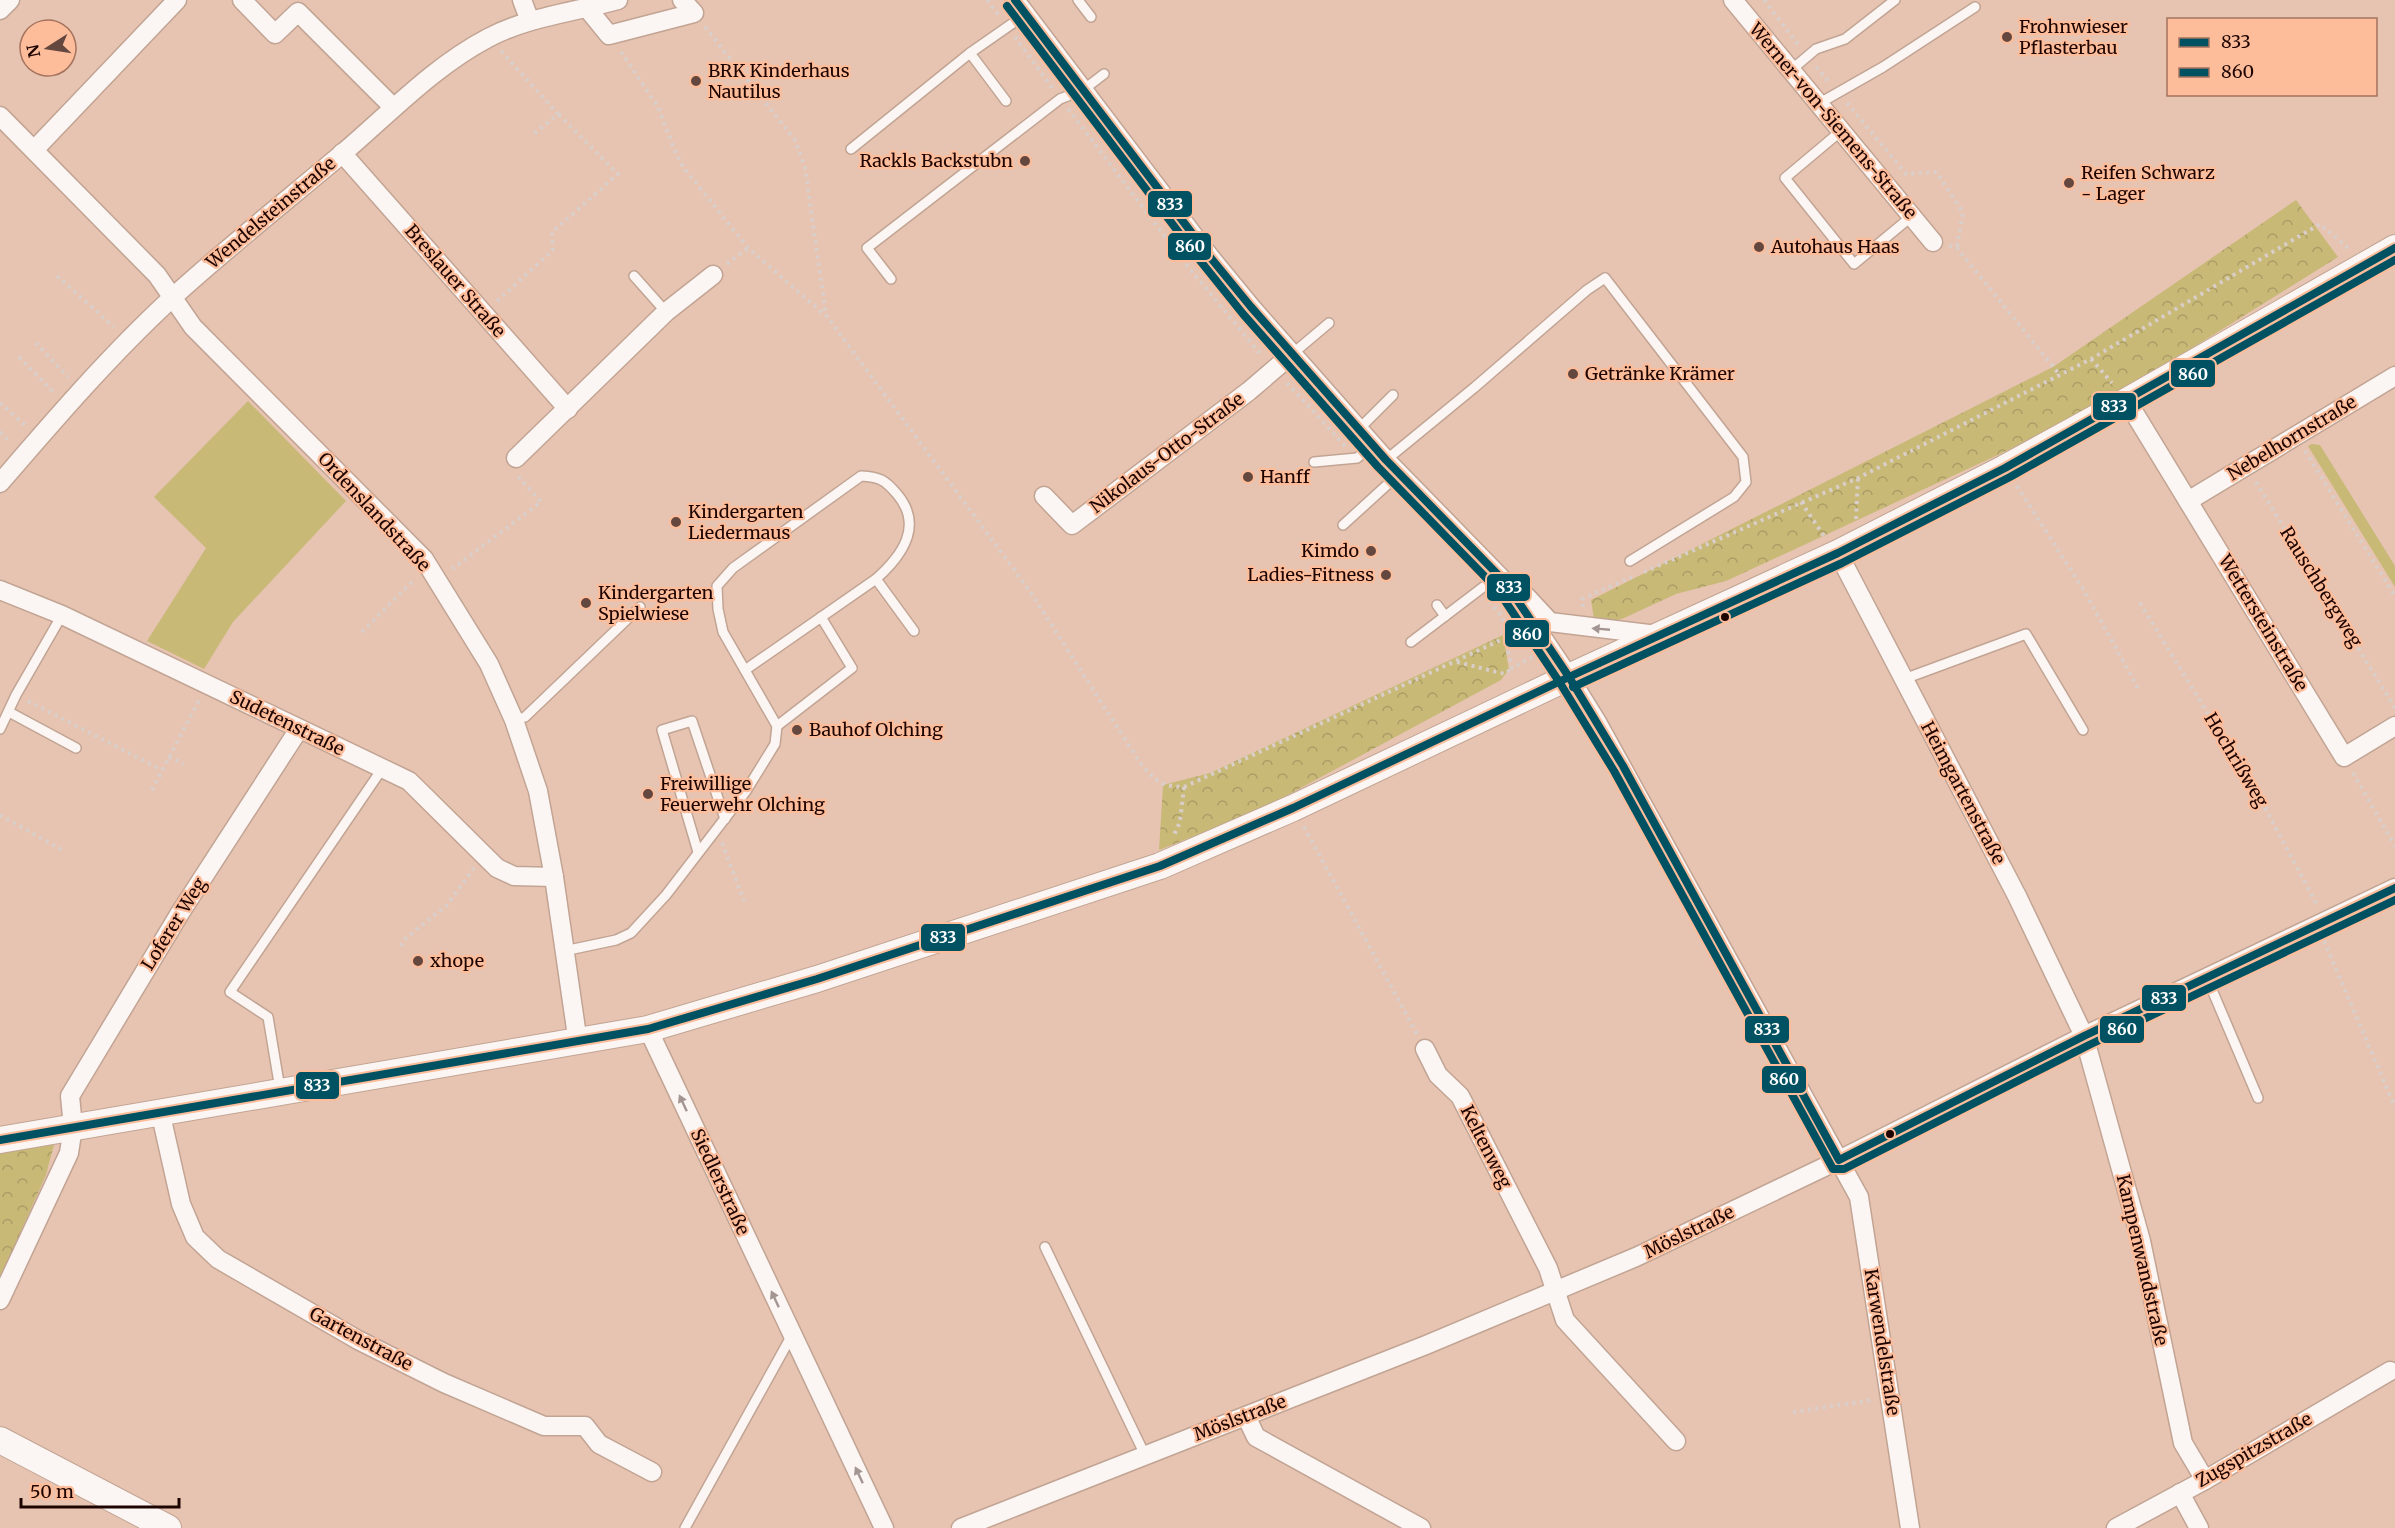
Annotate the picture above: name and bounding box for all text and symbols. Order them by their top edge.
place label: Frohnwieser Pflasterbau [2019,15,2128,59]
street label: Werner-von-Siemens-Straße [1744,17,1922,223]
north arrow [18,18,78,78]
legend [2167,18,2377,96]
marker: Frohnwieser Pflasterbau [2000,30,2014,44]
text: 833 [2221,30,2251,53]
text: N [22,43,44,59]
place label: BRK Kinderhaus Nautilus [708,59,850,103]
text: 860 [2221,60,2254,83]
marker: BRK Kinderhaus Nautilus [689,74,703,88]
place label: Rackls Backstubn [860,149,1013,172]
street label: Wendelsteinstraße [200,152,340,274]
marker: Rackls Backstubn [1018,154,1032,168]
place label: Reifen Schwarz - Lager [2081,161,2215,205]
marker: Reifen Schwarz - Lager [2062,176,2076,190]
line badge: 833 [1147,190,1193,218]
text: 833 [1156,194,1184,214]
street label: Breslauer Straße [400,219,511,342]
line badge: 860 [1167,232,1212,261]
place label: Autohaus Haas [1770,235,1900,258]
text: 860 [1175,236,1205,256]
marker: Autohaus Haas [1752,240,1766,254]
line badge: 860 [2170,359,2216,388]
place label: Getränke Krämer [1585,362,1735,385]
text: 860 [2178,364,2208,384]
marker: Getränke Krämer [1566,367,1580,381]
street label: Nikolaus-Otto-Straße [1085,387,1248,518]
street label: Nebelhornstraße [2223,390,2360,485]
line badge: 833 [2092,392,2137,421]
text: 833 [2100,396,2128,416]
street label: Ordenslandstraße [313,447,435,576]
place label: Hanff [1260,465,1311,488]
marker: Hanff [1241,470,1255,484]
place label: Kindergarten Liedermaus [688,500,804,544]
marker: Kindergarten Liedermaus [669,515,683,529]
street label: Rauschbergweg [2275,522,2368,651]
place label: Kimdo [1301,539,1359,562]
marker: Kimdo [1364,544,1378,558]
street label: Wettersteinstraße [2213,549,2313,695]
place label: Ladies-Fitness [1247,563,1374,586]
marker: Ladies-Fitness [1379,568,1393,582]
line badge: 833 [1486,573,1531,602]
text: 833 [1495,577,1523,597]
place label: Kindergarten Spielwiese [598,581,714,625]
marker: Kindergarten Spielwiese [579,596,593,610]
unlabelled marker [1719,611,1731,623]
line badge: 860 [1504,619,1550,648]
text: 860 [1512,624,1542,644]
one-way arrow [1591,624,1610,634]
street label: Sudetenstraße [226,685,348,760]
street label: Hochrißweg [2199,708,2274,811]
street label: Heimgartenstraße [1916,717,2011,868]
place label: Bauhof Olching [809,718,943,741]
marker: Bauhof Olching [790,723,804,737]
place label: Freiwillige Feuerwehr Olching [660,772,825,816]
marker: Freiwillige Feuerwehr Olching [641,787,655,801]
street label: Loferer Weg [136,873,211,974]
line badge: 833 [920,923,966,952]
text: 833 [929,927,957,947]
place label: xhope [430,949,484,972]
marker: xhope [411,954,425,968]
line badge: 833 [2141,984,2187,1012]
text: 833 [2150,988,2178,1008]
line badge: 833 [1744,1015,1790,1044]
line badge: 860 [2099,1015,2145,1044]
text: 833 [1753,1019,1781,1039]
text: 860 [2107,1019,2137,1039]
line badge: 860 [1761,1065,1807,1094]
text: 860 [1769,1069,1799,1089]
line badge: 833 [295,1071,340,1100]
text: 833 [303,1075,331,1095]
one-way arrow [679,1095,688,1112]
street label: Keltenweg [1456,1101,1517,1192]
street label: Siedlerstraße [686,1125,755,1239]
unlabelled marker [1884,1128,1896,1140]
street label: Kampenwandstraße [2112,1172,2173,1348]
street label: Möslstraße [1640,1200,1738,1263]
street label: Karwendelstraße [1860,1267,1905,1417]
one-way arrow [770,1289,780,1307]
street label: Gartenstraße [306,1302,417,1375]
street label: Möslstraße [1190,1389,1289,1446]
street label: Zugspitzstraße [2192,1407,2316,1492]
one-way arrow [854,1467,863,1484]
scale bar [21,1471,178,1509]
text: 50 m [30,1480,74,1503]

